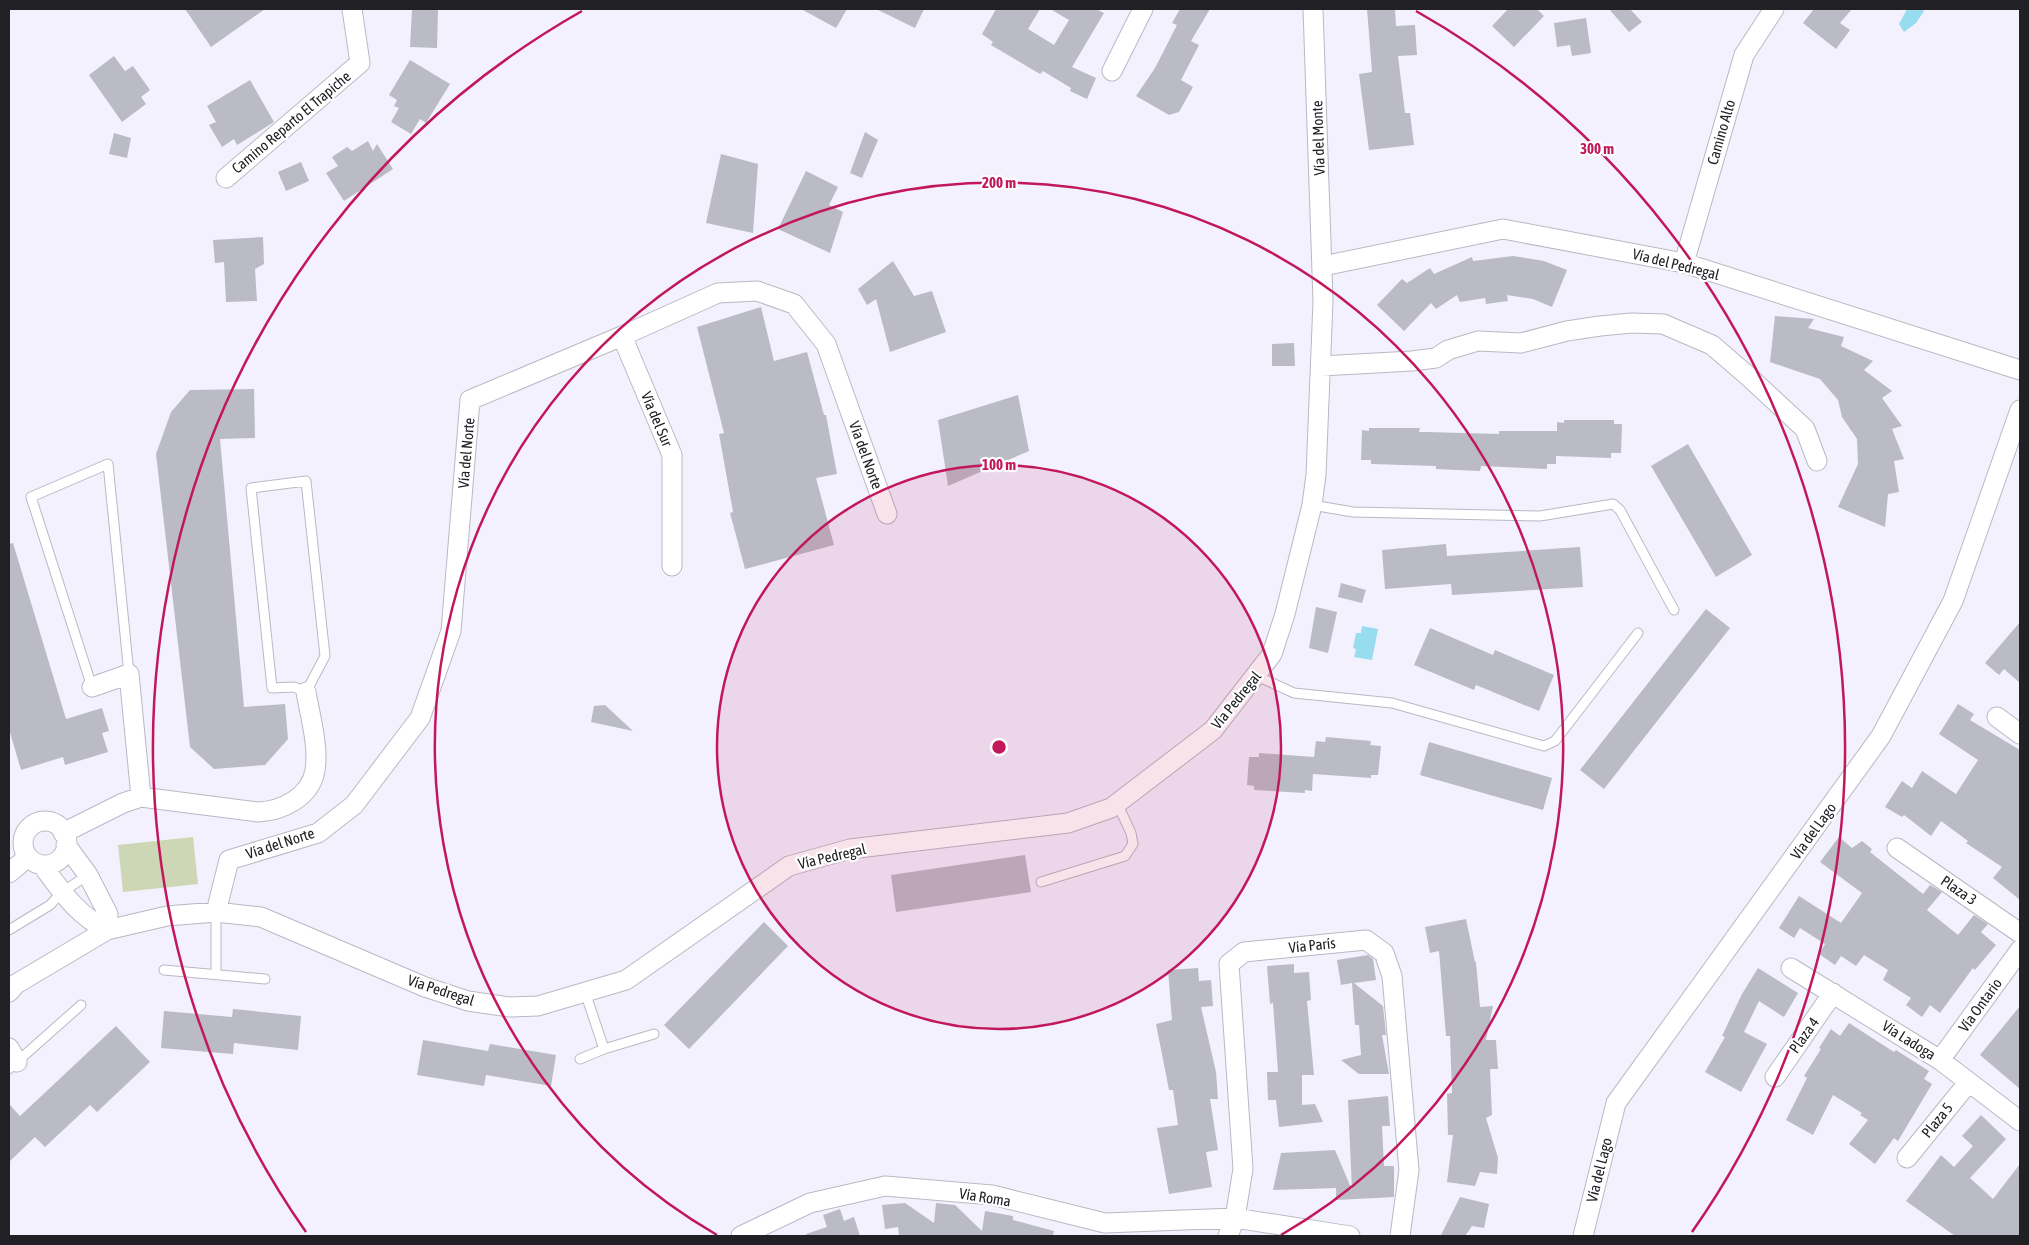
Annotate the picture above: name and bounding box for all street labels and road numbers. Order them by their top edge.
street label: Camino Reparto El Trapiche [228,67,354,177]
street label: Camino Alto [1704,97,1738,167]
street label: Vía del Monte [1308,100,1328,176]
street label: Vía del Pedregal [1631,245,1721,283]
street label: Vía del Sur [638,389,676,449]
street label: Vía del Norte [454,417,478,489]
street label: Vía del Norte [846,419,886,491]
street label: Vía Pedregal [1208,668,1264,732]
street label: Vía del Lago [1787,799,1839,863]
street label: Vía del Norte [244,824,317,862]
street label: Vía Pedregal [796,840,868,872]
street label: Plaza 3 [1938,872,1980,908]
street label: Vía París [1288,934,1336,956]
street label: Vía Pedregal [405,971,477,1009]
street label: Vía Ontario [1955,975,2005,1035]
street label: Plaza 4 [1786,1014,1822,1056]
street label: Vía Ladoga [1879,1017,1939,1063]
street label: Plaza 5 [1918,1099,1956,1141]
street label: Vía del Lago [1583,1136,1615,1204]
street label: Vía Roma [958,1185,1012,1209]

